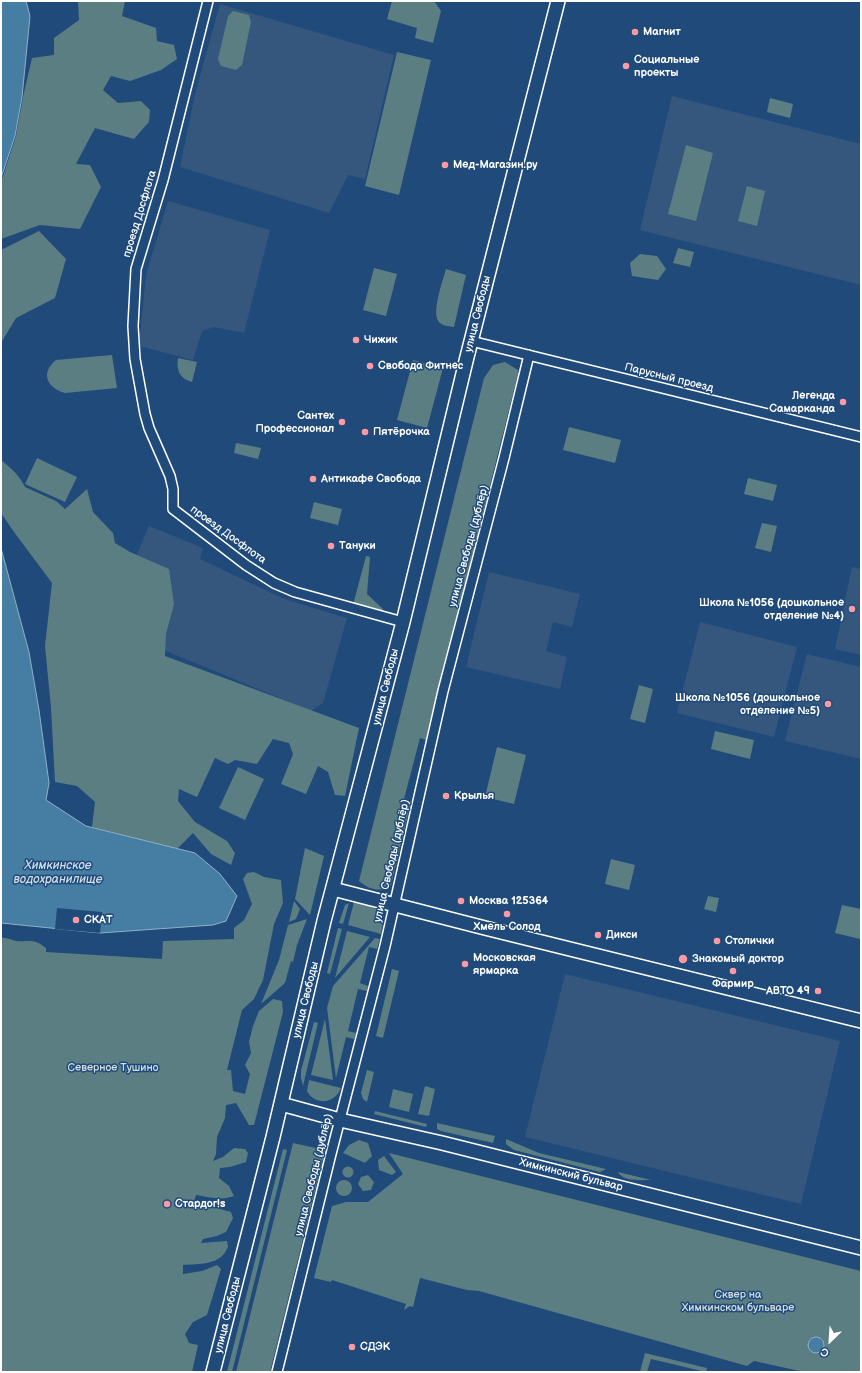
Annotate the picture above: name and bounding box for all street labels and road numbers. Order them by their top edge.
street label: проезд Досфлота [120,169,160,259]
street label: улица Свободы [462,274,494,354]
street label: Парусный проезд [623,361,715,395]
street label: улица Свободы (дублёр) [446,484,492,608]
street label: проезд Досфлота [187,503,269,567]
street label: улица Свободы [370,647,402,727]
street label: улица Свободы (дублёр) [371,798,413,924]
street label: улица Свободы [290,960,322,1040]
street label: улица Свободы (дублёр) [292,1112,336,1238]
street label: Химкинский бульвар [518,1156,624,1194]
street label: улица Свободы [212,1275,244,1355]

